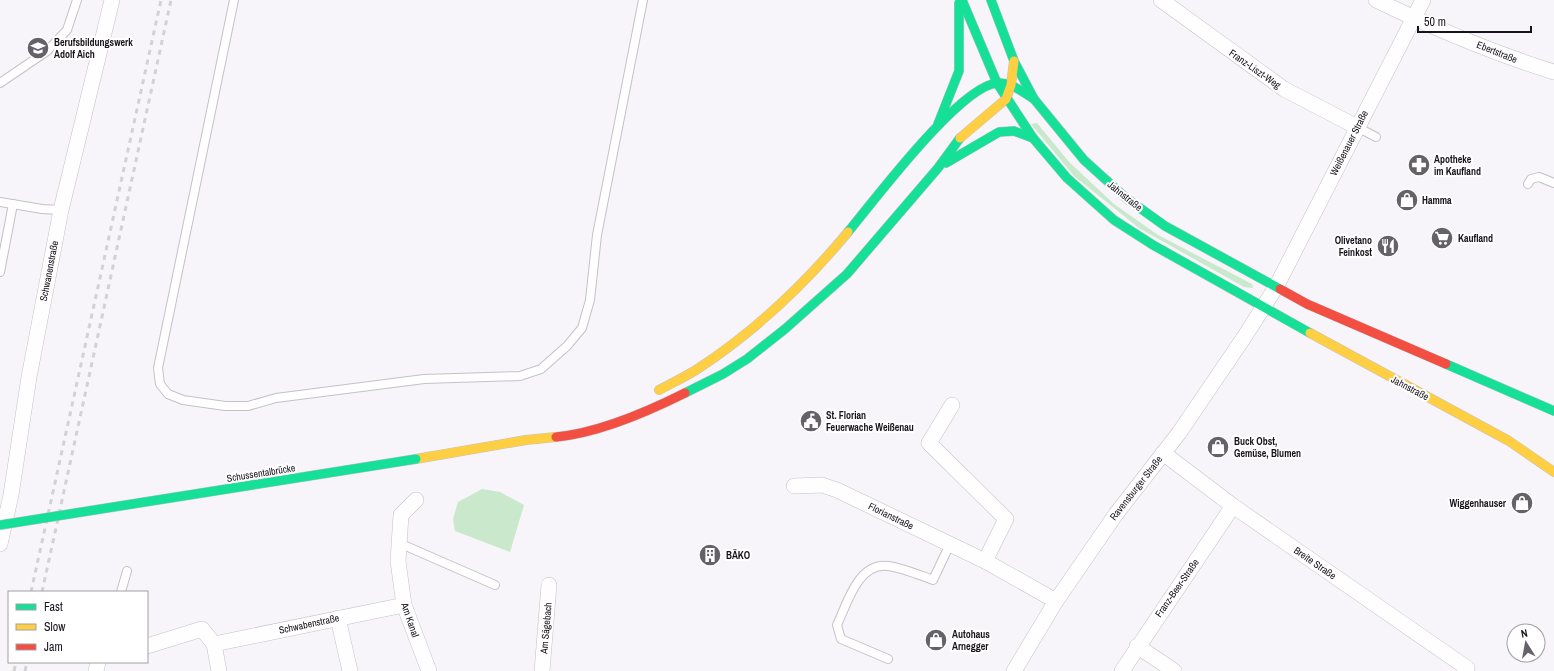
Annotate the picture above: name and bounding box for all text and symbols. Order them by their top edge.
scale bar [1418,8,1531,34]
text: 50 m [1424,14,1446,30]
school or university icon: Berufsbildungswerk Adolf Aich [25,35,51,61]
place label: Berufsbildungswerk Adolf Aich [54,36,133,61]
street label: Ebertstraße [1475,38,1520,66]
street label: Franz-Liszt-Weg [1227,46,1284,92]
street label: Weißenauer Straße [1327,108,1371,178]
pharmacy icon: Apotheke im Kaufland [1406,152,1432,178]
place label: Apotheke im Kaufland [1434,153,1481,178]
street label: Jahnstraße [1105,178,1145,214]
shop icon: Hamma [1394,187,1420,213]
place label: Hamma [1422,194,1452,207]
supermarket icon: Kaufland [1429,225,1455,251]
place label: Kaufland [1458,232,1493,245]
restaurant icon: Olivetano Feinkost [1375,233,1401,259]
place label: Olivetano Feinkost [1335,234,1372,259]
street label: Schwanenstraße [37,239,61,302]
street label: Jahnstraße [1389,373,1432,404]
public building icon: St. Florian Feuerwache Weißenau [798,408,824,434]
place label: St. Florian Feuerwache Weißenau [826,409,914,434]
shop icon: Buck Obst, Gemüse, Blumen [1205,434,1231,460]
place label: Buck Obst, Gemüse, Blumen [1234,435,1301,460]
street label: Ravensburger Straße [1107,453,1166,523]
street label: Schussentalbrücke [226,461,297,485]
shop icon: Wiggenhauser [1509,490,1535,516]
place label: Wiggenhauser [1450,497,1507,510]
street label: Florianstraße [866,499,916,533]
building icon: BÄKO [697,542,723,568]
street label: Breite Straße [1291,544,1339,583]
place label: BÄKO [726,548,751,562]
street label: Franz-Beer-Straße [1152,556,1202,620]
legend [8,591,148,663]
text: Fast [44,599,63,615]
street label: Am Kanal [398,600,422,639]
street label: Am Sägebach [537,602,555,655]
street label: Schwabenstraße [278,611,341,637]
text: Slow [44,619,66,635]
north arrow [1506,623,1546,663]
text: N [1520,626,1529,641]
shop icon: Autohaus Arnegger [923,627,949,653]
place label: Autohaus Arnegger [952,628,990,653]
text: Jam [44,639,63,655]

